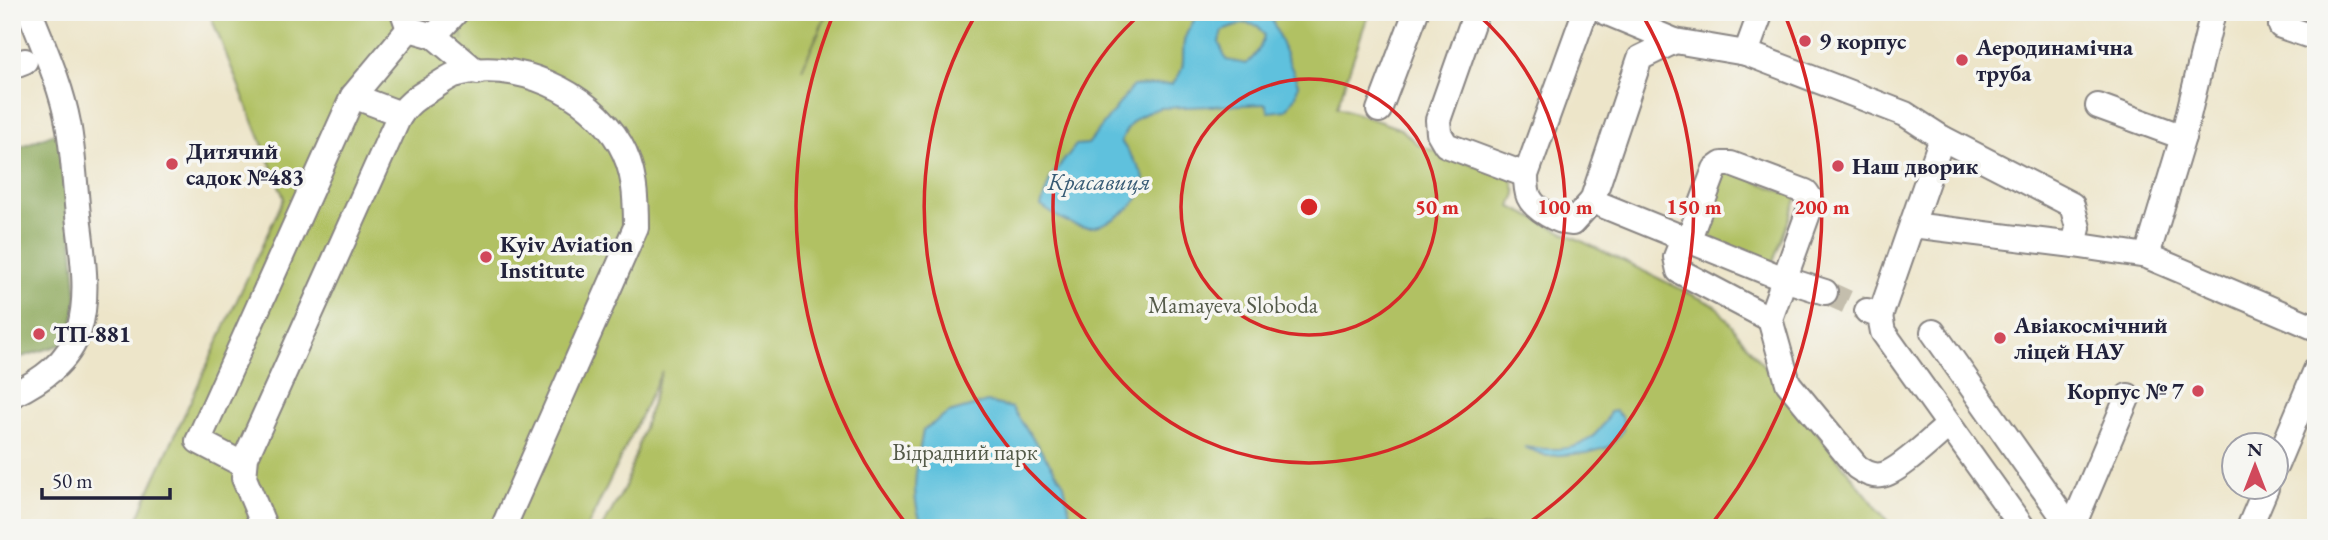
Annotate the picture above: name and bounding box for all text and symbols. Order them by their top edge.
place label: 9 корпус [1819,26,1907,56]
place label: Аеродинамічна труба [1975,32,2134,88]
marker: 9 корпус [1797,33,1813,49]
marker: Аеродинамічна труба [1954,52,1970,68]
place label: Дитячий садок №483 [186,136,304,192]
place label: Наш дворик [1852,151,1979,181]
marker: Дитячий садок №483 [164,156,180,172]
marker: Наш дворик [1830,158,1846,174]
water label: Красавиця [1046,166,1151,197]
text: 50 m [1415,193,1459,220]
text: 100 m [1537,193,1593,220]
text: 150 m [1666,193,1722,220]
text: 200 m [1794,193,1850,220]
centre of rings [1297,195,1321,219]
place label: Kyiv Aviation Institute [500,229,633,285]
marker: Kyiv Aviation Institute [478,249,494,265]
park label: Mamayeva Sloboda [1148,290,1319,320]
place label: Авіакосмічний ліцей НАУ [2013,310,2168,366]
place label: ТП-881 [53,319,131,349]
marker: ТП-881 [31,326,47,342]
marker: Авіакосмічний ліцей НАУ [1992,330,2008,346]
place label: Корпус № 7 [2067,376,2185,406]
marker: Корпус № 7 [2190,383,2206,399]
north arrow [2220,432,2290,502]
park label: Відрадний парк [892,437,1038,467]
text: N [2247,437,2263,462]
scale bar [42,456,170,500]
text: 50 m [52,467,93,494]

